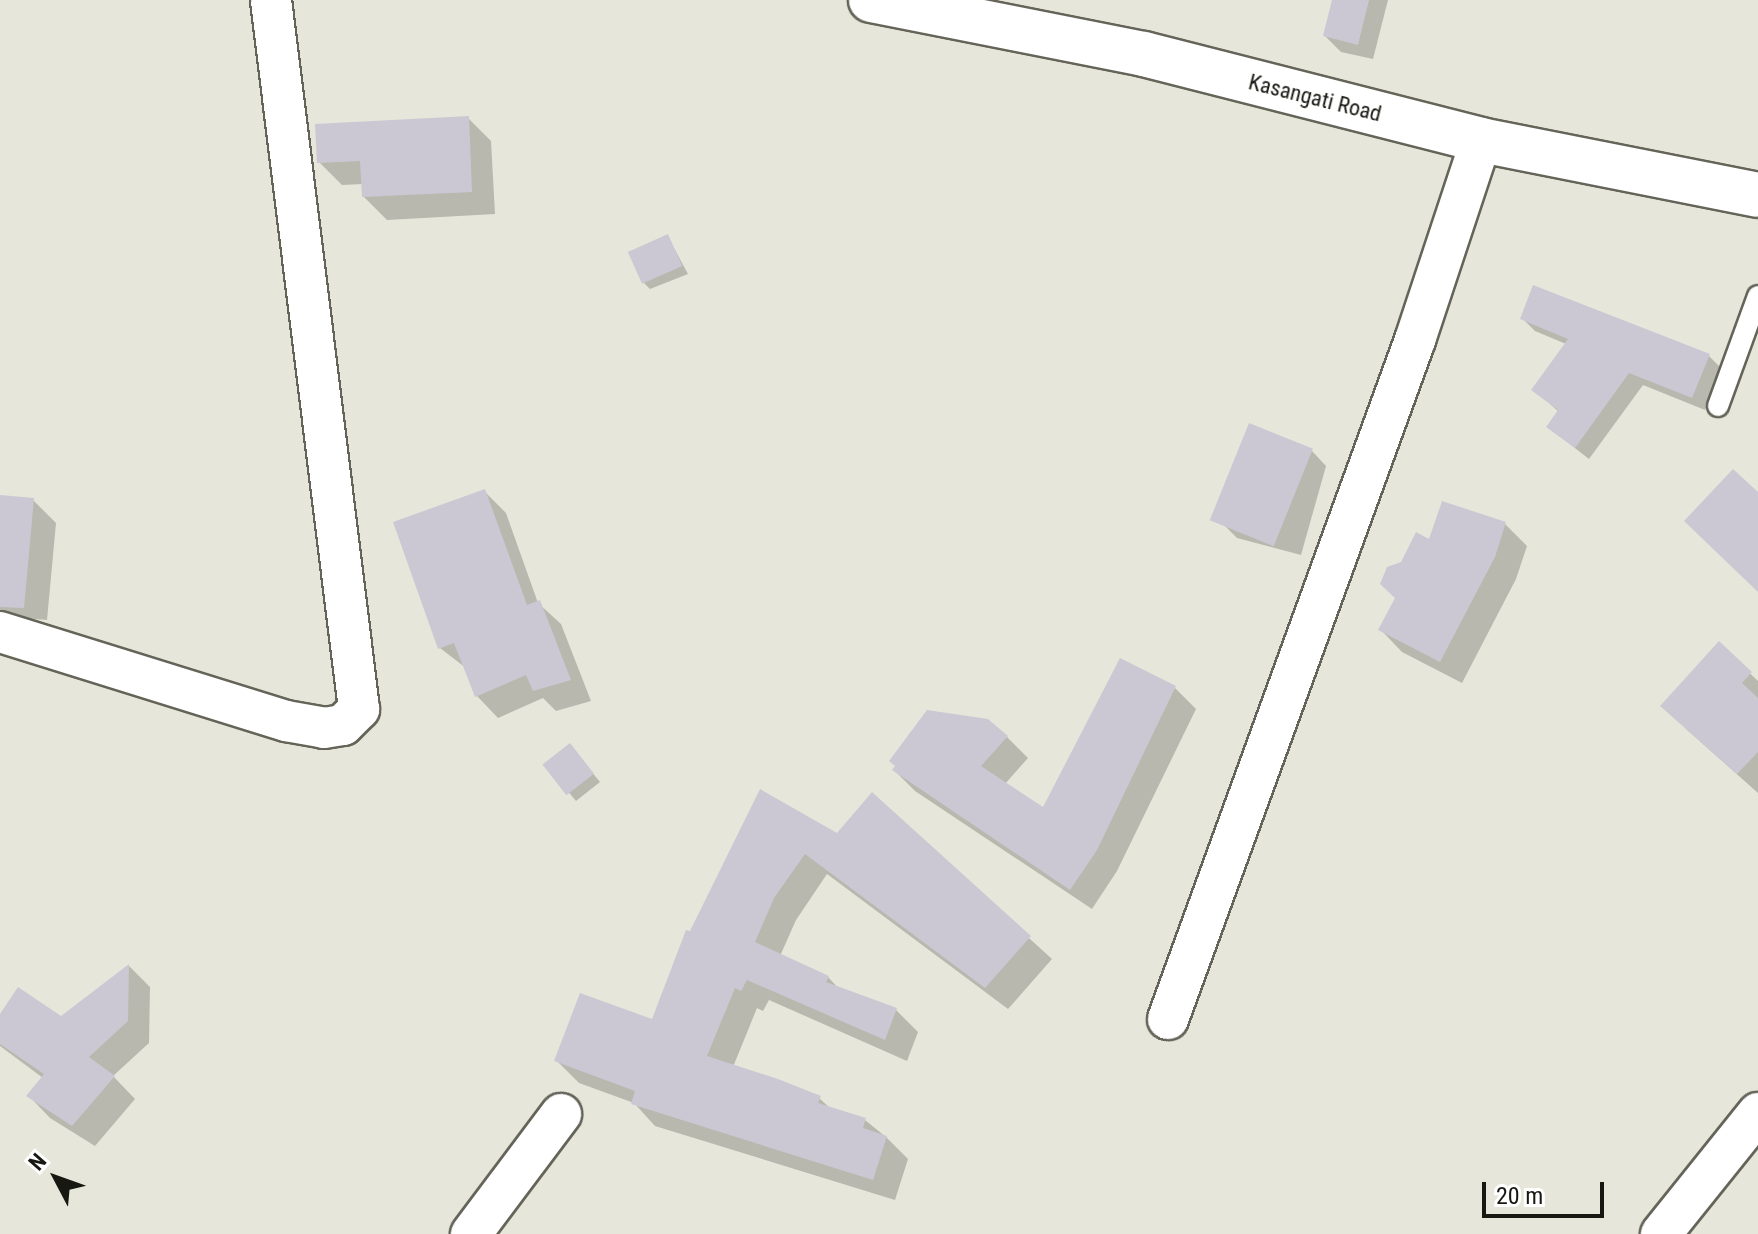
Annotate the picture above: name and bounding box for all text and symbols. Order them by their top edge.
street label: Kasangati Road [1246,69,1384,127]
north arrow [16,1138,96,1218]
text: N [24,1149,51,1175]
scale bar [1486,1166,1608,1216]
text: 20 m [1496,1182,1543,1210]

